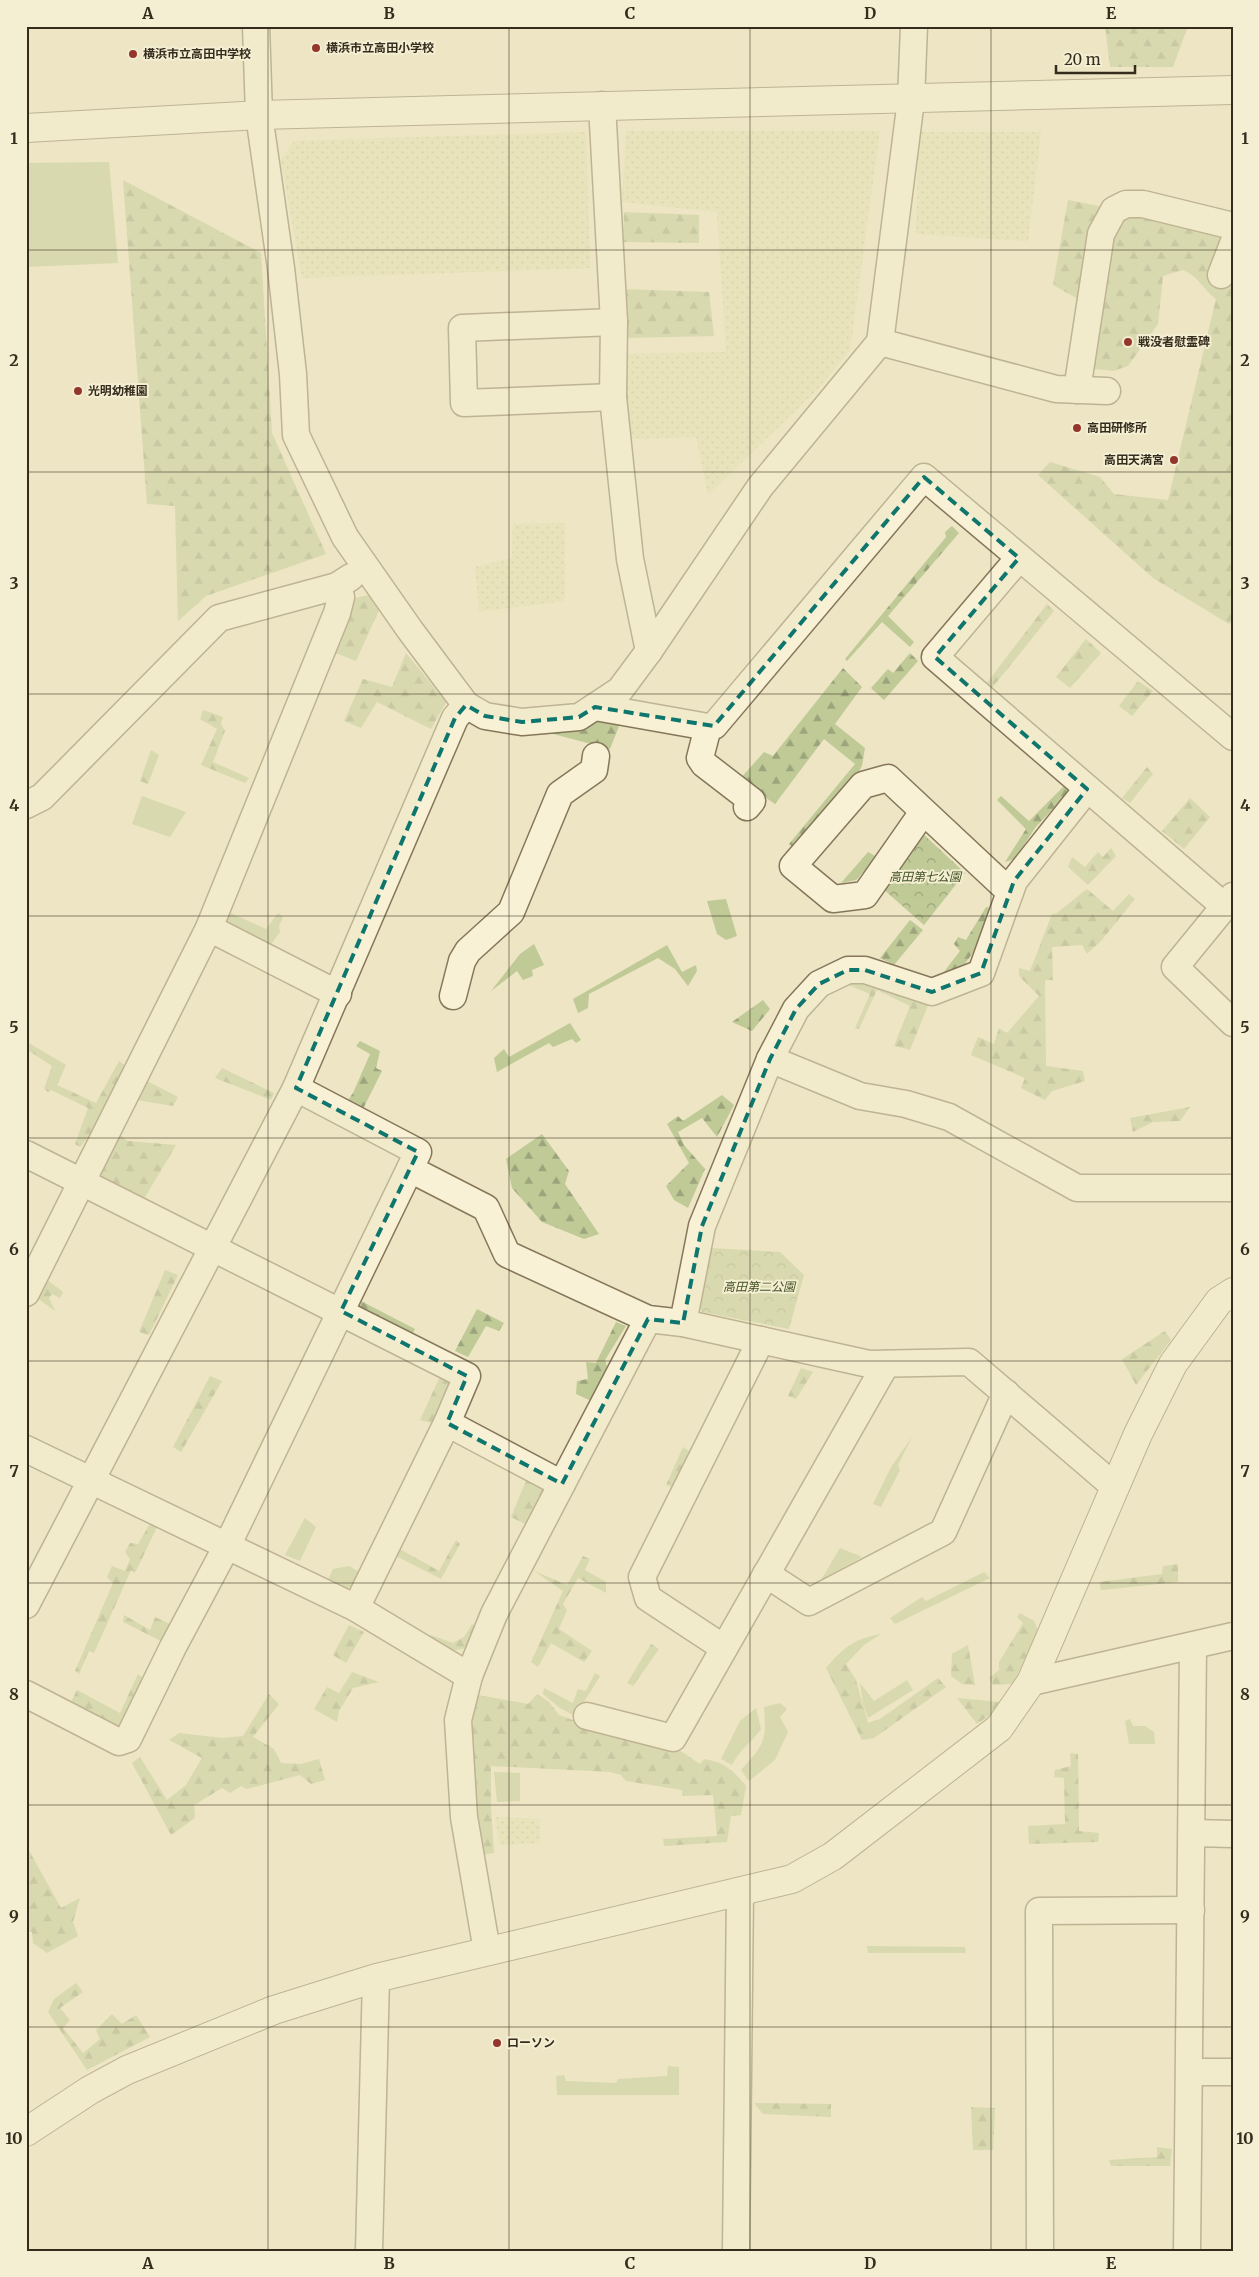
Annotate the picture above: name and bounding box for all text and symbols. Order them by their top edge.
text: A [141,3,154,23]
text: B [383,3,395,23]
text: C [625,3,635,23]
text: D [864,3,876,23]
text: E [1106,3,1117,23]
place label: 横浜市立高田小学校 [326,40,434,55]
marker: 横浜市立高田小学校 [310,42,322,54]
scale bar [1056,42,1135,74]
place label: 横浜市立高田中学校 [143,46,251,61]
marker: 横浜市立高田中学校 [127,48,139,60]
text: 20 m [1064,50,1101,69]
text: 1 [10,128,18,148]
text: 1 [1241,128,1249,148]
place label: 戦没者慰霊碑 [1138,334,1210,349]
marker: 戦没者慰霊碑 [1122,336,1134,348]
text: 2 [9,350,19,370]
text: 2 [1240,350,1250,370]
place label: 光明幼稚園 [88,383,148,398]
marker: 光明幼稚園 [72,385,84,397]
place label: 高田研修所 [1087,420,1147,435]
marker: 高田研修所 [1071,422,1083,434]
place label: 高田天満宮 [1104,452,1164,467]
marker: 高田天満宮 [1168,454,1180,466]
text: 3 [9,573,19,593]
text: 3 [1240,573,1250,593]
text: 4 [9,795,19,815]
text: 4 [1240,795,1250,815]
park label: 高田第七公園 [889,869,963,884]
text: 5 [9,1017,19,1037]
text: 5 [1240,1017,1250,1037]
text: 6 [9,1239,19,1259]
text: 6 [1240,1239,1250,1259]
park label: 高田第二公園 [723,1279,797,1294]
text: 7 [9,1461,19,1481]
text: 7 [1240,1461,1250,1481]
text: 8 [9,1684,19,1704]
text: 8 [1240,1684,1250,1704]
text: 9 [9,1906,19,1926]
text: 9 [1240,1906,1250,1926]
place label: ローソン [507,2035,555,2050]
marker: ローソン [491,2037,503,2049]
text: 10 [5,2128,23,2148]
text: 10 [1236,2128,1254,2148]
text: A [141,2253,154,2273]
text: B [383,2253,395,2273]
text: C [625,2253,635,2273]
text: D [864,2253,876,2273]
text: E [1106,2253,1117,2273]

